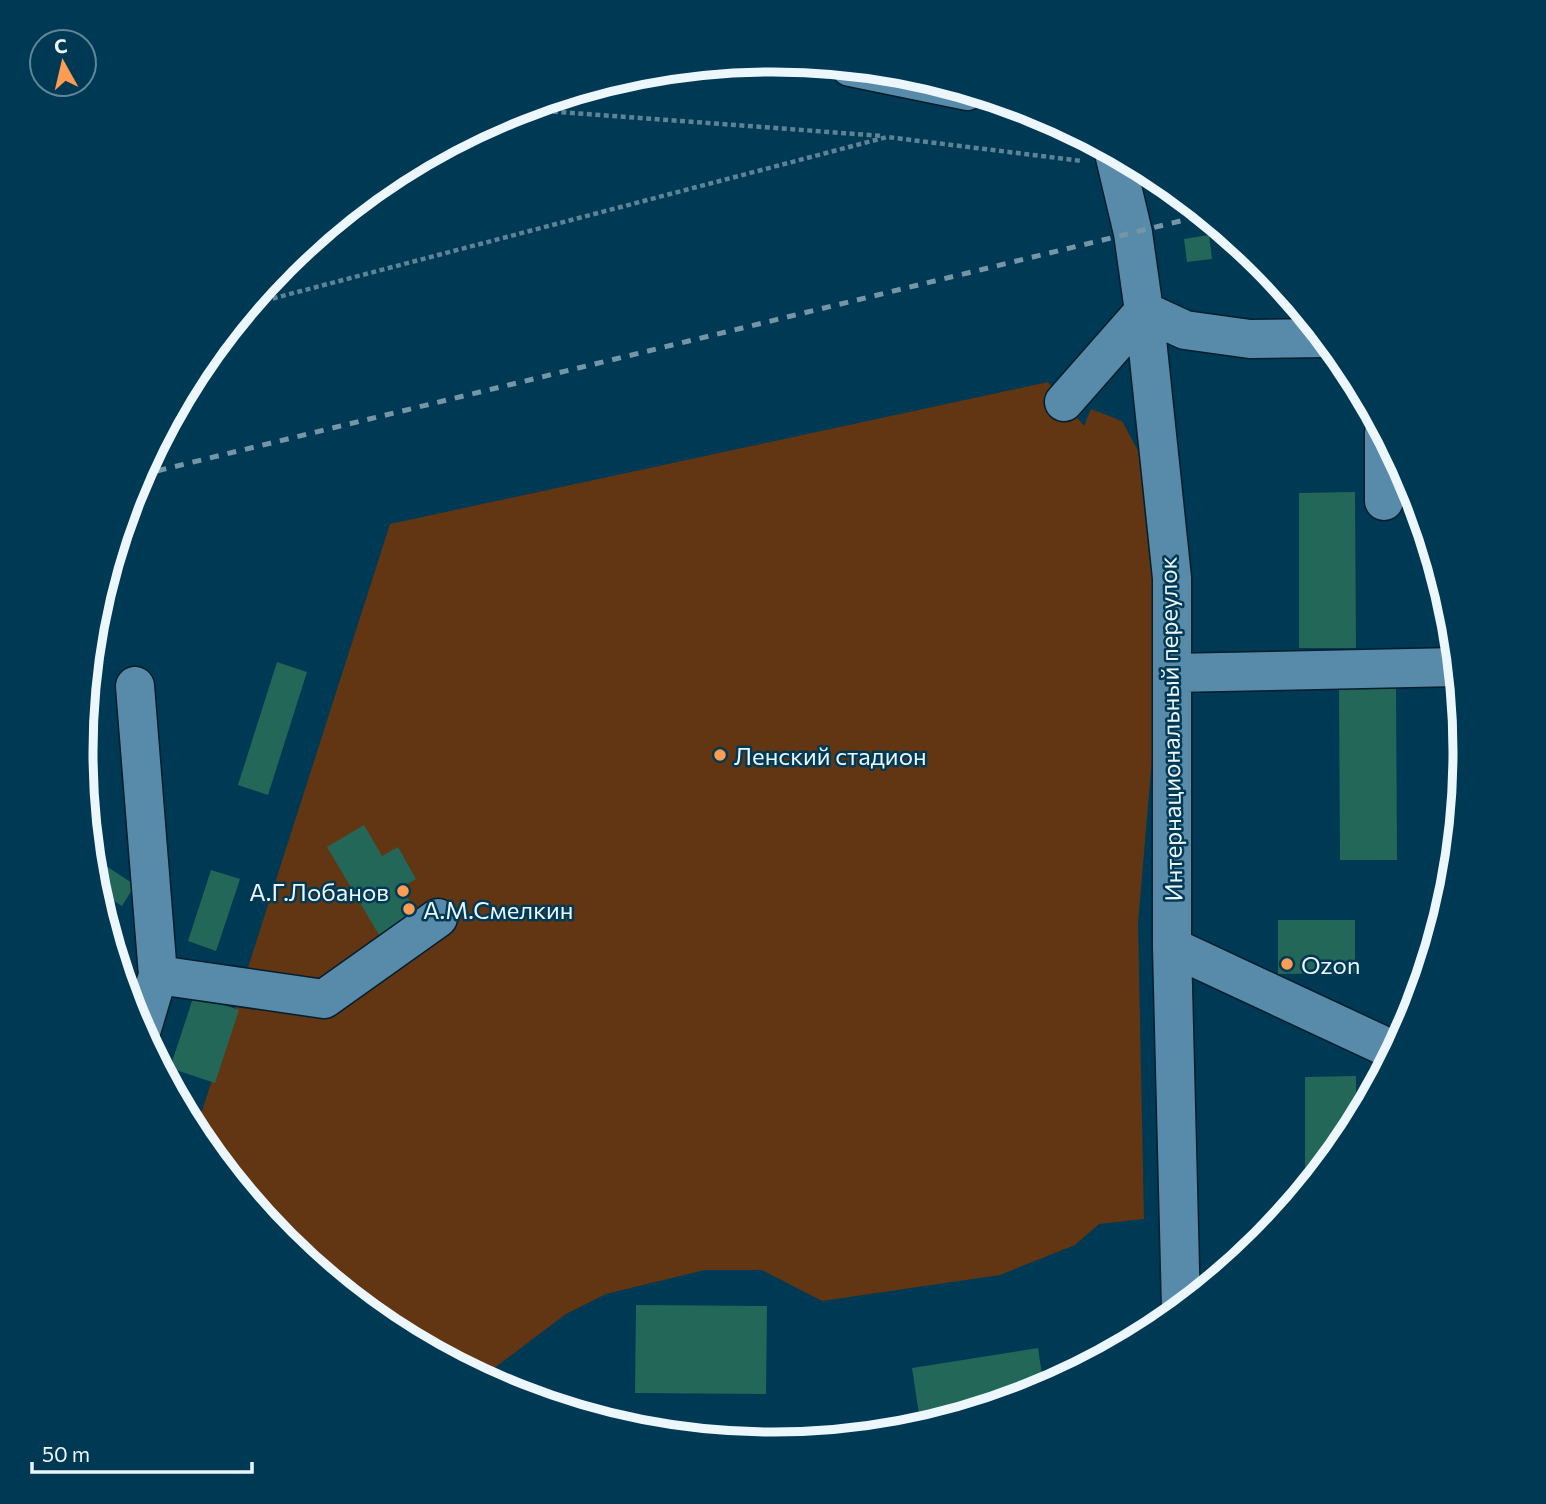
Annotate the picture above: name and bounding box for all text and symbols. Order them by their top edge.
north arrow [28,28,98,98]
text: С [53,33,69,58]
street label: Интернациональный переулок [1152,556,1188,902]
place label: Ленский стадион [734,741,927,770]
marker: Ленский стадион [712,747,728,763]
place label: А.Г.Лобанов [249,877,389,906]
marker: А.Г.Лобанов [395,883,411,899]
place label: А.М.Смелкин [423,895,573,924]
marker: А.М.Смелкин [401,901,417,917]
place label: Ozon [1301,950,1361,979]
marker: Ozon [1279,956,1295,972]
scale bar [32,1430,252,1474]
text: 50 m [42,1441,90,1466]

